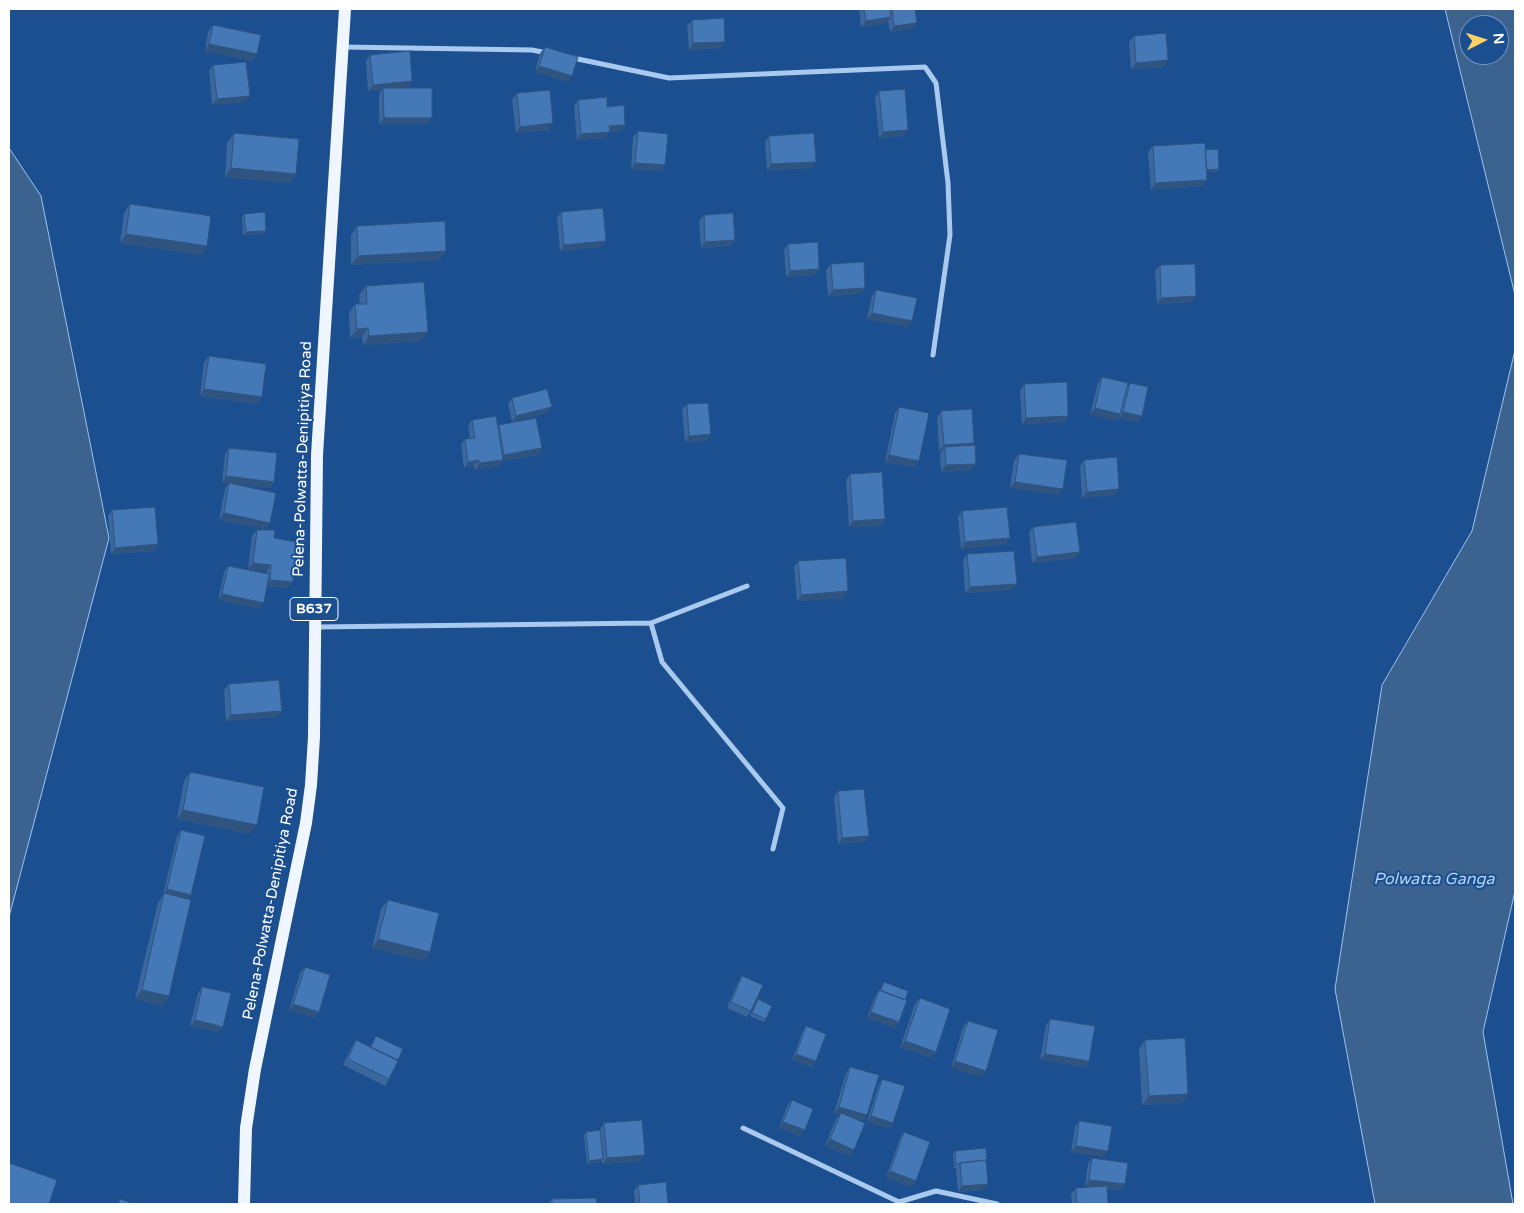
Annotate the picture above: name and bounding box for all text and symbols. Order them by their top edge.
north arrow [1459,15,1509,65]
text: N [1489,32,1507,45]
street label: Pelena-Polwatta-Denipitiya Road [290,341,316,577]
road number: B637 [290,598,338,620]
street label: Pelena-Polwatta-Denipitiya Road [240,786,302,1022]
water label: Polwatta Ganga [1374,870,1494,890]

